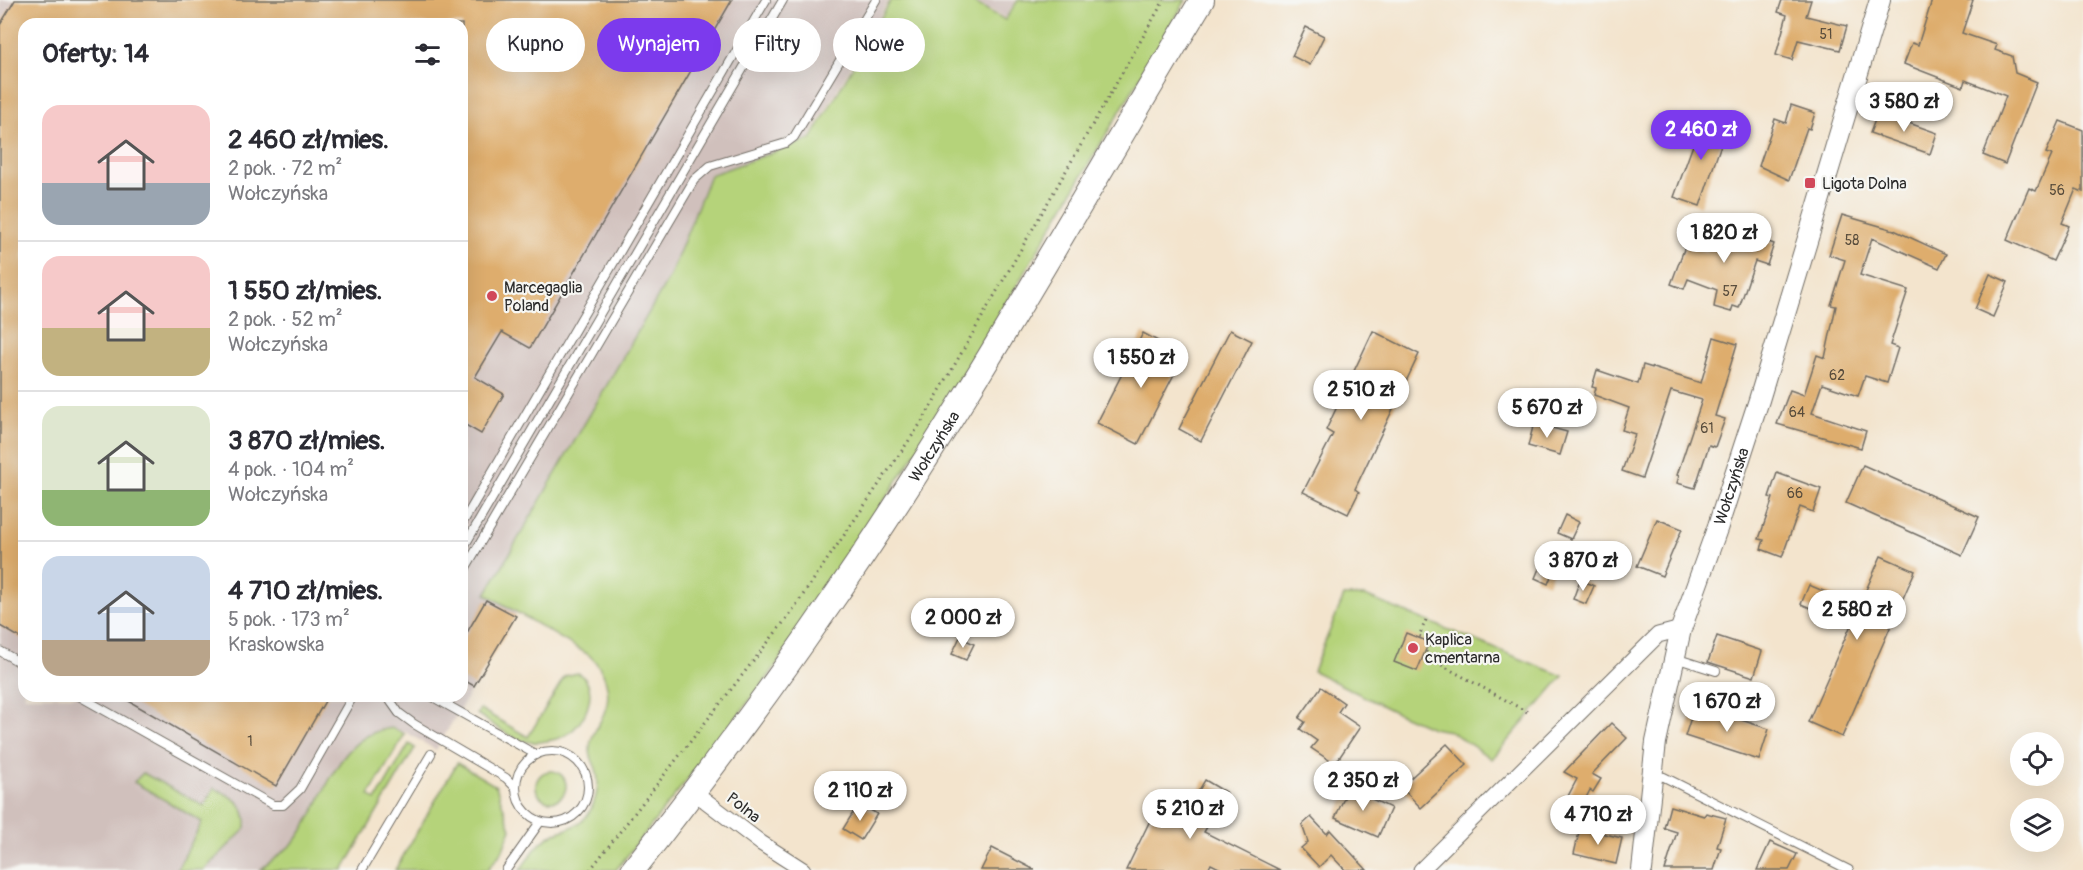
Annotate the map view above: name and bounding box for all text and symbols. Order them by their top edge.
chip: Kupno [486,18,585,72]
chip: Wynajem [597,18,721,72]
chip: Filtry [733,18,821,72]
chip: Nowe [833,18,925,72]
house number: 51 [1819,26,1833,43]
text: Oferty: 14 [42,38,149,70]
icon: filters [411,38,444,71]
pin: 3 580 zł [1842,82,1966,133]
text: 3 580 zł [1869,89,1939,114]
pin: 2 460 zł [1639,110,1763,161]
text: 2 460 zł [1665,117,1737,142]
text: 2 460 zł/mies. [228,124,389,156]
icon: home [90,129,162,201]
text: 2 pok. · 72 m² [228,156,342,181]
place label: Ligota Dolna [1822,174,1907,194]
marker: Ligota Dolna [1803,176,1817,190]
text: Wołczyńska [228,181,328,206]
house number: 56 [2049,182,2065,199]
pin: 1 820 zł [1662,213,1786,264]
text: 1 820 zł [1691,220,1757,245]
house number: 58 [1845,232,1859,249]
text: 1 550 zł/mies. [228,275,383,307]
place label: Marcegaglia Poland [504,278,582,316]
icon: home [90,280,162,352]
house number: 57 [1723,283,1738,300]
marker: Marcegaglia Poland [485,289,499,303]
text: 2 pok. · 52 m² [228,307,343,332]
text: Wołczyńska [228,332,328,357]
pin: 1 550 zł [1079,338,1203,389]
text: 1 550 zł [1107,345,1175,370]
house number: 62 [1829,367,1845,384]
pin: 2 510 zł [1299,370,1423,421]
text: 2 510 zł [1327,377,1395,402]
pin: 5 670 zł [1485,388,1609,439]
text: 5 670 zł [1512,395,1582,420]
house number: 64 [1789,404,1805,421]
street label: Wołczyńska [905,408,965,486]
house number: 61 [1700,420,1714,437]
text: 3 870 zł/mies. [228,425,386,457]
icon: home [90,430,162,502]
street label: Wołczyńska [1710,445,1754,527]
text: 4 pok. · 104 m² [228,457,354,482]
text: Wołczyńska [228,482,328,507]
house number: 66 [1787,485,1803,502]
pin: 3 870 zł [1521,541,1645,592]
text: 3 870 zł [1548,548,1618,573]
text: 4 710 zł/mies. [228,575,383,607]
icon: home [90,580,162,652]
pin: 2 580 zł [1795,590,1919,641]
text: 2 580 zł [1822,597,1892,622]
pin: 2 000 zł [901,598,1025,649]
text: 2 000 zł [925,605,1001,630]
text: 5 pok. · 173 m² [228,607,350,632]
place label: Kaplica cmentarna [1425,630,1500,668]
text: Kraskowska [228,632,324,657]
marker: Kaplica cmentarna [1406,641,1420,655]
pin: 1 670 zł [1665,682,1789,733]
text: 1 670 zł [1693,689,1761,714]
map controls [2010,732,2064,852]
button: locate [2010,732,2064,786]
house number: 1 [247,733,253,750]
pin: 2 350 zł [1301,761,1425,812]
text: 2 350 zł [1328,768,1398,793]
pin: 2 110 zł [798,771,922,822]
text: 2 110 zł [828,778,892,803]
street label: Polna [722,788,764,827]
pin: 5 210 zł [1128,789,1252,840]
pin: 4 710 zł [1536,795,1660,846]
text: 5 210 zł [1156,796,1224,821]
button: layers [2010,798,2064,852]
text: 4 710 zł [1564,802,1632,827]

